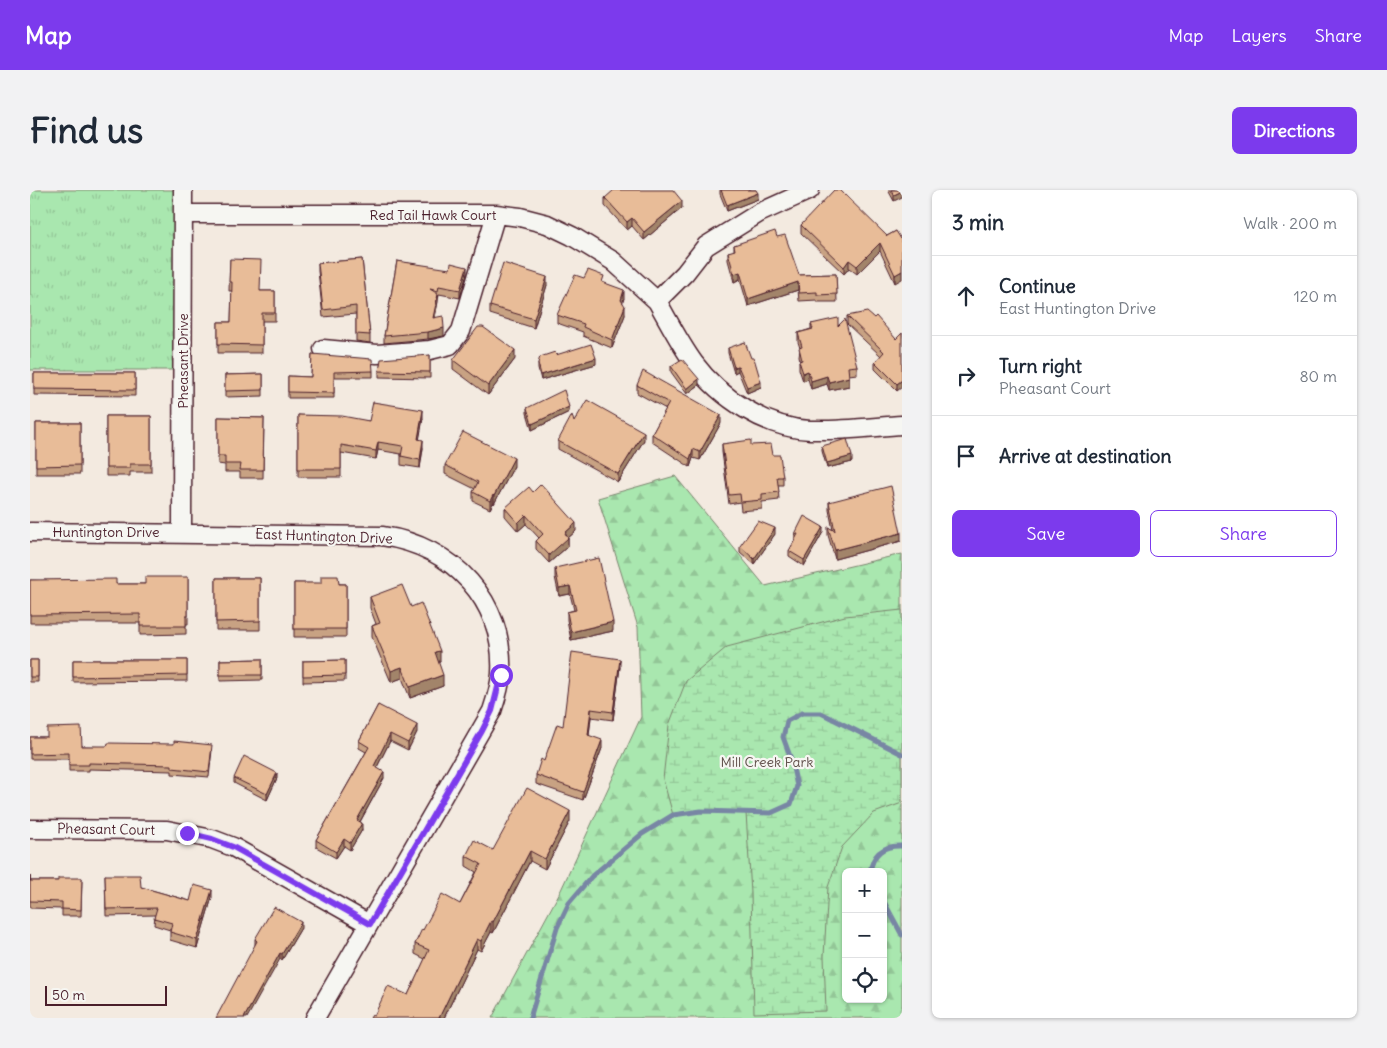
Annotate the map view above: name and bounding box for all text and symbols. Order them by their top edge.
text: Map [25,20,72,50]
text: Map [1168,24,1203,47]
text: Layers [1231,24,1287,47]
text: Share [1315,24,1362,47]
button: Directions [1232,107,1357,154]
text: Find us [30,108,143,152]
street label: Red Tail Hawk Court [370,206,497,224]
text: 3 min [952,209,1004,236]
text: Walk · 200 m [1243,213,1337,233]
text: Continue [999,274,1076,298]
icon: ahead [952,282,980,310]
text: 120 m [1294,286,1337,306]
text: East Huntington Drive [999,298,1156,318]
street label: Pheasant Drive [174,313,192,409]
text: Turn right [999,354,1082,378]
icon: right [952,362,980,390]
text: 80 m [1299,366,1337,386]
text: Pheasant Court [999,378,1111,398]
icon: arrive [952,442,980,470]
text: Arrive at destination [999,444,1172,468]
button: Save [952,510,1140,557]
button: Share [1150,510,1337,557]
street label: Huntington Drive [52,523,160,541]
street label: East Huntington Drive [255,525,393,547]
route start [490,664,513,687]
park label: Mill Creek Park [721,753,813,771]
street label: Pheasant Court [57,819,155,839]
route end [176,822,199,845]
map controls [842,868,887,1003]
button: + [842,868,887,913]
button: − [842,913,887,958]
button: locate [842,958,887,1003]
scale bar [45,983,168,1006]
text: 50 m [52,986,85,1004]

